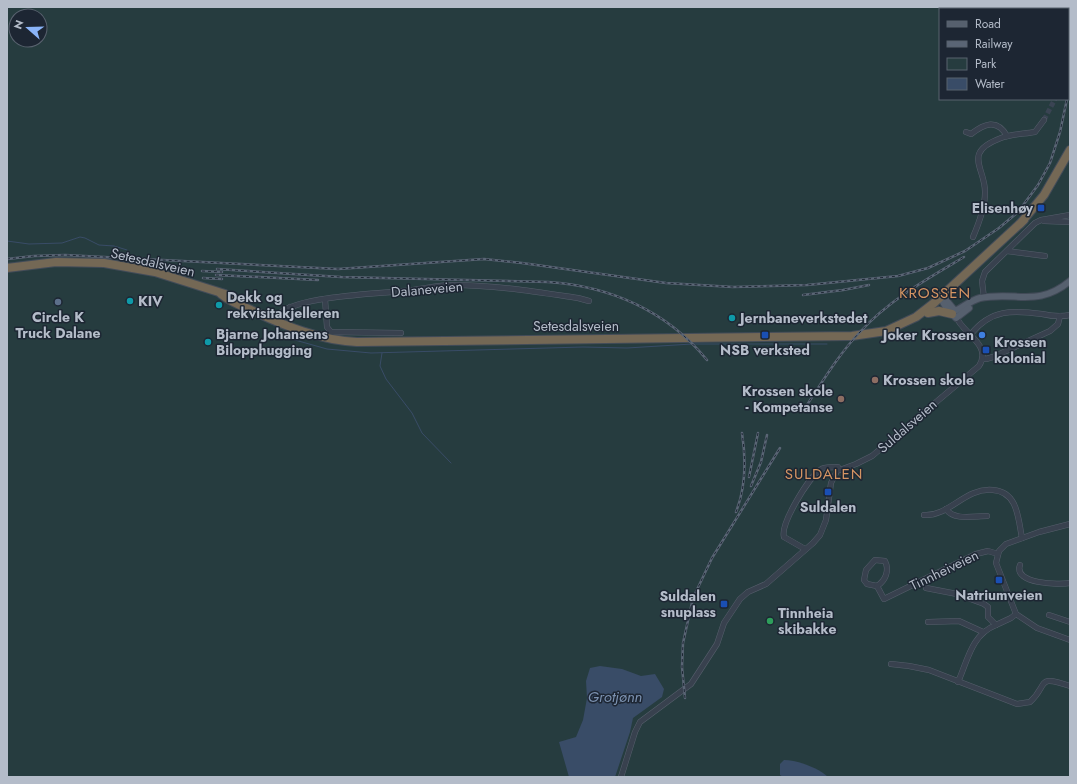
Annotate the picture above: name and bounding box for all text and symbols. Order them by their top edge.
north arrow [8,8,48,48]
legend [939,8,1069,100]
text: Road [975,15,1001,33]
text: N [10,18,28,31]
text: Railway [975,35,1013,53]
text: Park [975,55,997,73]
text: Water [975,75,1006,93]
place label: Elisenhøy [972,198,1034,218]
marker: Elisenhøy [1036,203,1046,213]
street label: Setesdalsveien [109,243,197,281]
street label: Dalaneveien [390,276,464,302]
district label: KROSSEN [899,282,971,304]
place label: Dekk og rekvisitakjelleren [227,287,339,323]
place label: KIV [138,291,163,311]
marker: KIV [125,296,135,306]
marker: Circle K Truck Dalane [53,297,63,307]
marker: Dekk og rekvisitakjelleren [214,300,224,310]
place label: Circle K Truck Dalane [16,307,100,343]
place label: Jernbaneverkstedet [737,308,868,328]
marker: Jernbaneverkstedet [727,313,737,323]
street label: Setesdalsveien [533,316,619,336]
place label: Bjarne Johansens Bilopphugging [216,324,329,360]
place label: Joker Krossen [880,325,974,345]
marker: NSB verksted [760,330,770,340]
marker: Joker Krossen [977,330,987,340]
place label: Krossen kolonial [994,332,1046,368]
marker: Bjarne Johansens Bilopphugging [203,337,213,347]
place label: NSB verksted [720,340,810,360]
marker: Krossen kolonial [981,345,991,355]
place label: Krossen skole [883,370,974,390]
marker: Krossen skole [870,375,880,385]
place label: Krossen skole - Kompetanse [742,381,833,417]
marker: Krossen skole - Kompetanse [836,394,846,404]
street label: Suldalsveien [873,394,941,458]
district label: SULDALEN [785,463,863,485]
marker: Suldalen [823,487,833,497]
place label: Suldalen [800,497,856,517]
street label: Tinnheiveien [906,545,982,595]
marker: Natriumveien [994,575,1004,585]
place label: Natriumveien [955,585,1043,605]
place label: Suldalen snuplass [659,586,717,622]
marker: Suldalen snuplass [719,599,729,609]
place label: Tinnheia skibakke [778,603,836,639]
marker: Tinnheia skibakke [765,616,775,626]
water label: Grotjønn [588,686,642,708]

